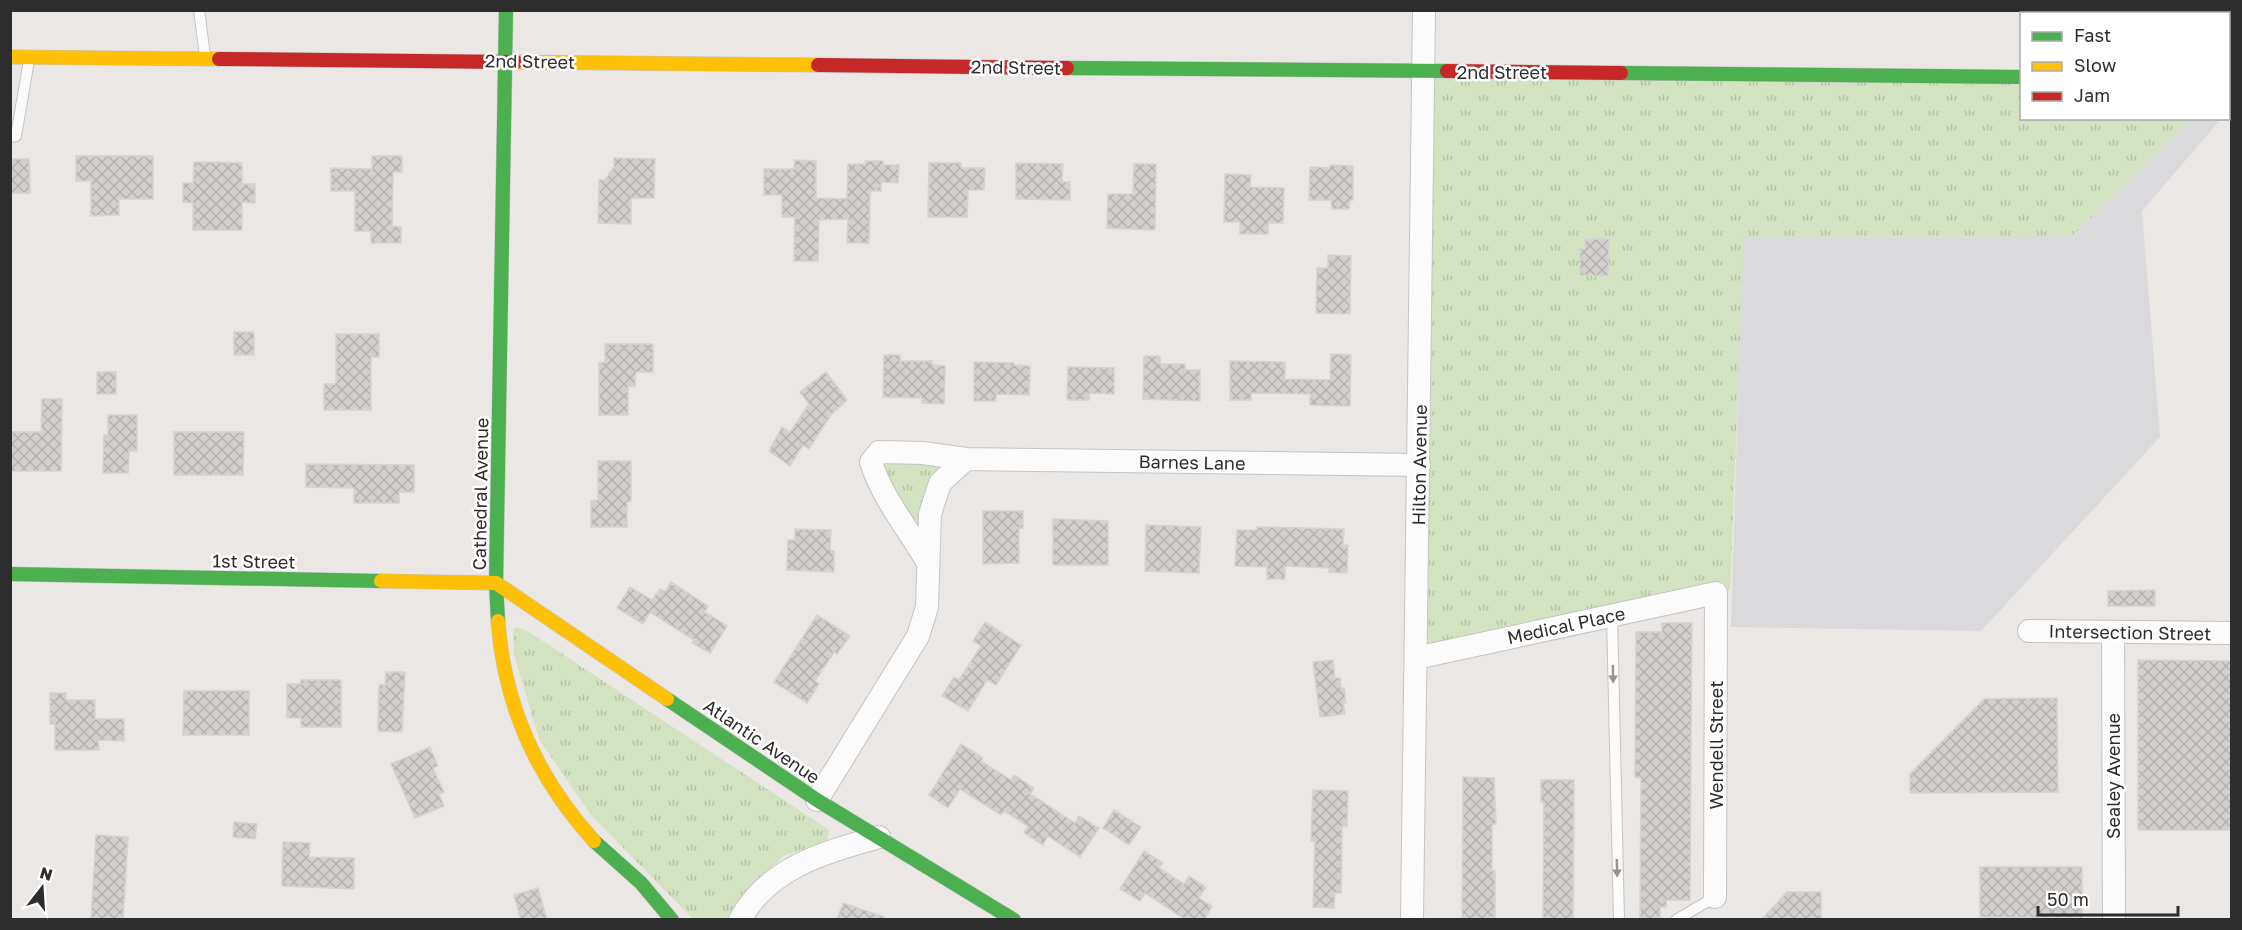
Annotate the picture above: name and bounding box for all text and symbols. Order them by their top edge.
legend [2020,12,2230,120]
text: Fast [2074,24,2111,46]
street label: 2nd Street [485,49,575,73]
text: Slow [2074,54,2117,76]
street label: 2nd Street [971,55,1061,79]
street label: 2nd Street [1457,61,1547,83]
text: Jam [2074,84,2110,106]
street label: Hilton Avenue [1407,404,1431,526]
street label: Cathedral Avenue [468,417,492,571]
street label: Barnes Lane [1138,450,1246,474]
street label: 1st Street [212,549,296,573]
street label: Medical Place [1505,602,1627,648]
street label: Intersection Street [2048,620,2212,644]
one-way arrow [1609,664,1618,683]
street label: Wendell Street [1705,681,1727,809]
street label: Atlantic Avenue [700,694,824,788]
street label: Sealey Avenue [2102,713,2124,839]
north arrow [12,858,72,918]
one-way arrow [1613,859,1622,878]
text: N [38,862,55,885]
scale bar [2038,879,2178,917]
text: 50 m [2047,888,2089,910]

